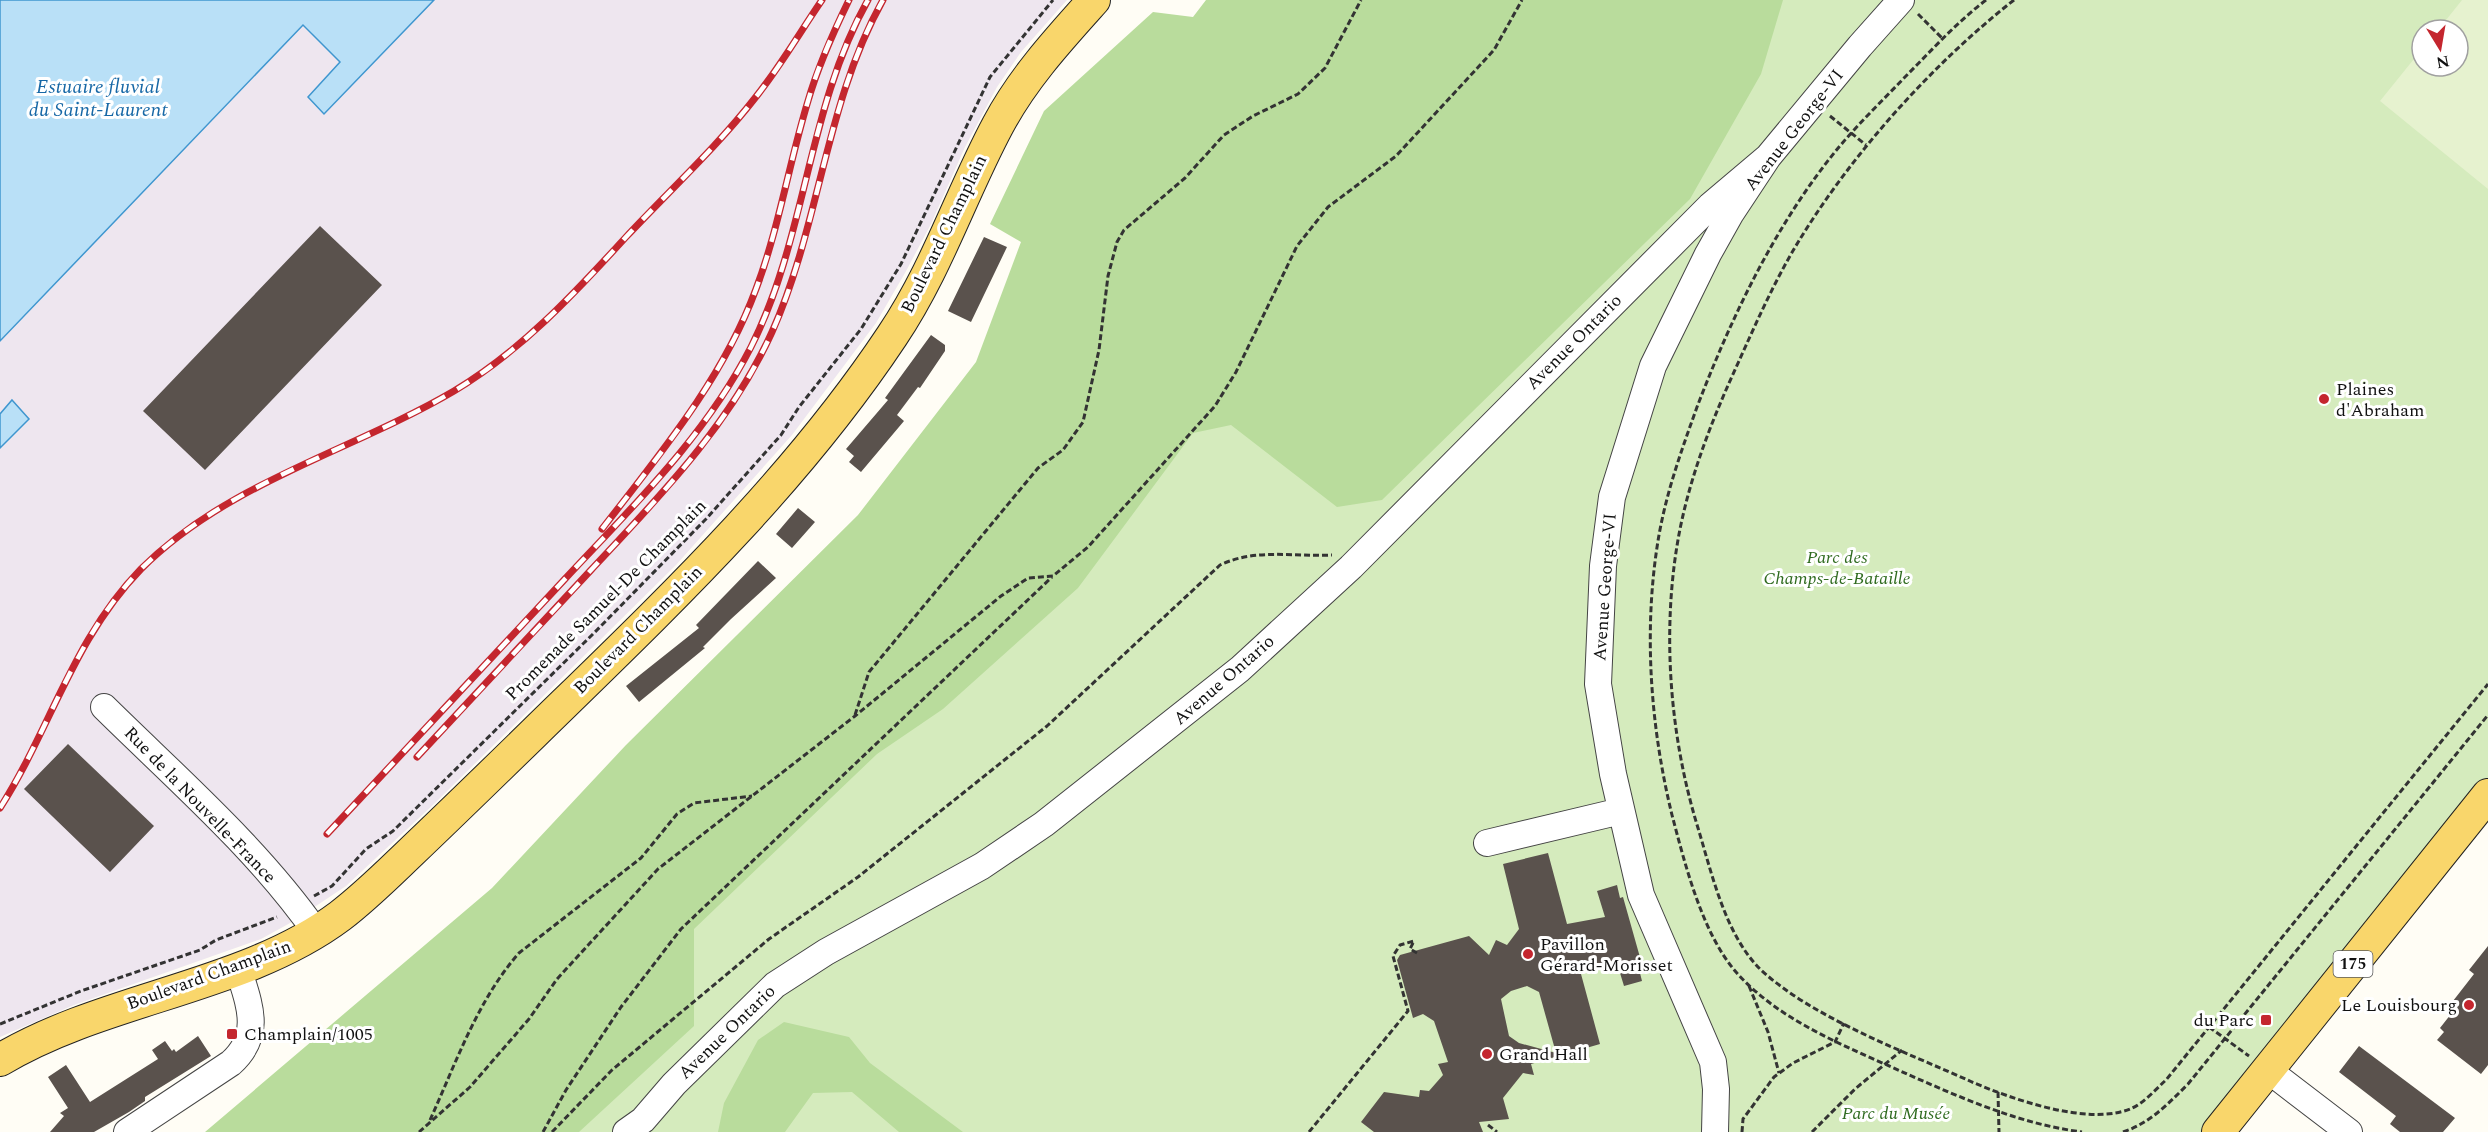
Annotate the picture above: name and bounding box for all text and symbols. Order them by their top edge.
north arrow [2410,18,2470,78]
text: N [2434,49,2451,75]
street label: Avenue George-VI [1738,63,1850,197]
water label: Estuaire fluvial du Saint-Laurent [28,72,168,125]
street label: Boulevard Champlain [894,150,994,318]
street label: Avenue Ontario [1520,288,1628,396]
place label: Plaines d'Abraham [2336,376,2425,424]
marker: Plaines d'Abraham [2317,392,2331,406]
street label: Promenade Samuel-De Champlain [499,493,713,707]
street label: Avenue George-VI [1586,512,1624,662]
park label: Parc des Champs-de-Bataille [1763,544,1911,592]
street label: Boulevard Champlain [567,559,709,701]
street label: Avenue Ontario [1167,628,1281,732]
street label: Rue de la Nouvelle-France [118,720,282,890]
place label: Pavillon Gérard-Morisset [1540,931,1673,979]
street label: Boulevard Champlain [123,933,295,1017]
marker: Pavillon Gérard-Morisset [1521,947,1535,961]
road number: 175 [2334,951,2372,977]
street label: Avenue Ontario [672,978,782,1086]
place label: Le Louisbourg [2341,992,2457,1019]
marker: Le Louisbourg [2462,998,2476,1012]
place label: du Parc [2194,1007,2254,1034]
marker: du Parc [2259,1013,2273,1027]
place label: Champlain/1005 [244,1021,373,1048]
marker: Champlain/1005 [225,1027,239,1041]
place label: Grand Hall [1499,1041,1588,1068]
marker: Grand Hall [1480,1047,1494,1061]
park label: Parc du Musée [1842,1100,1950,1127]

